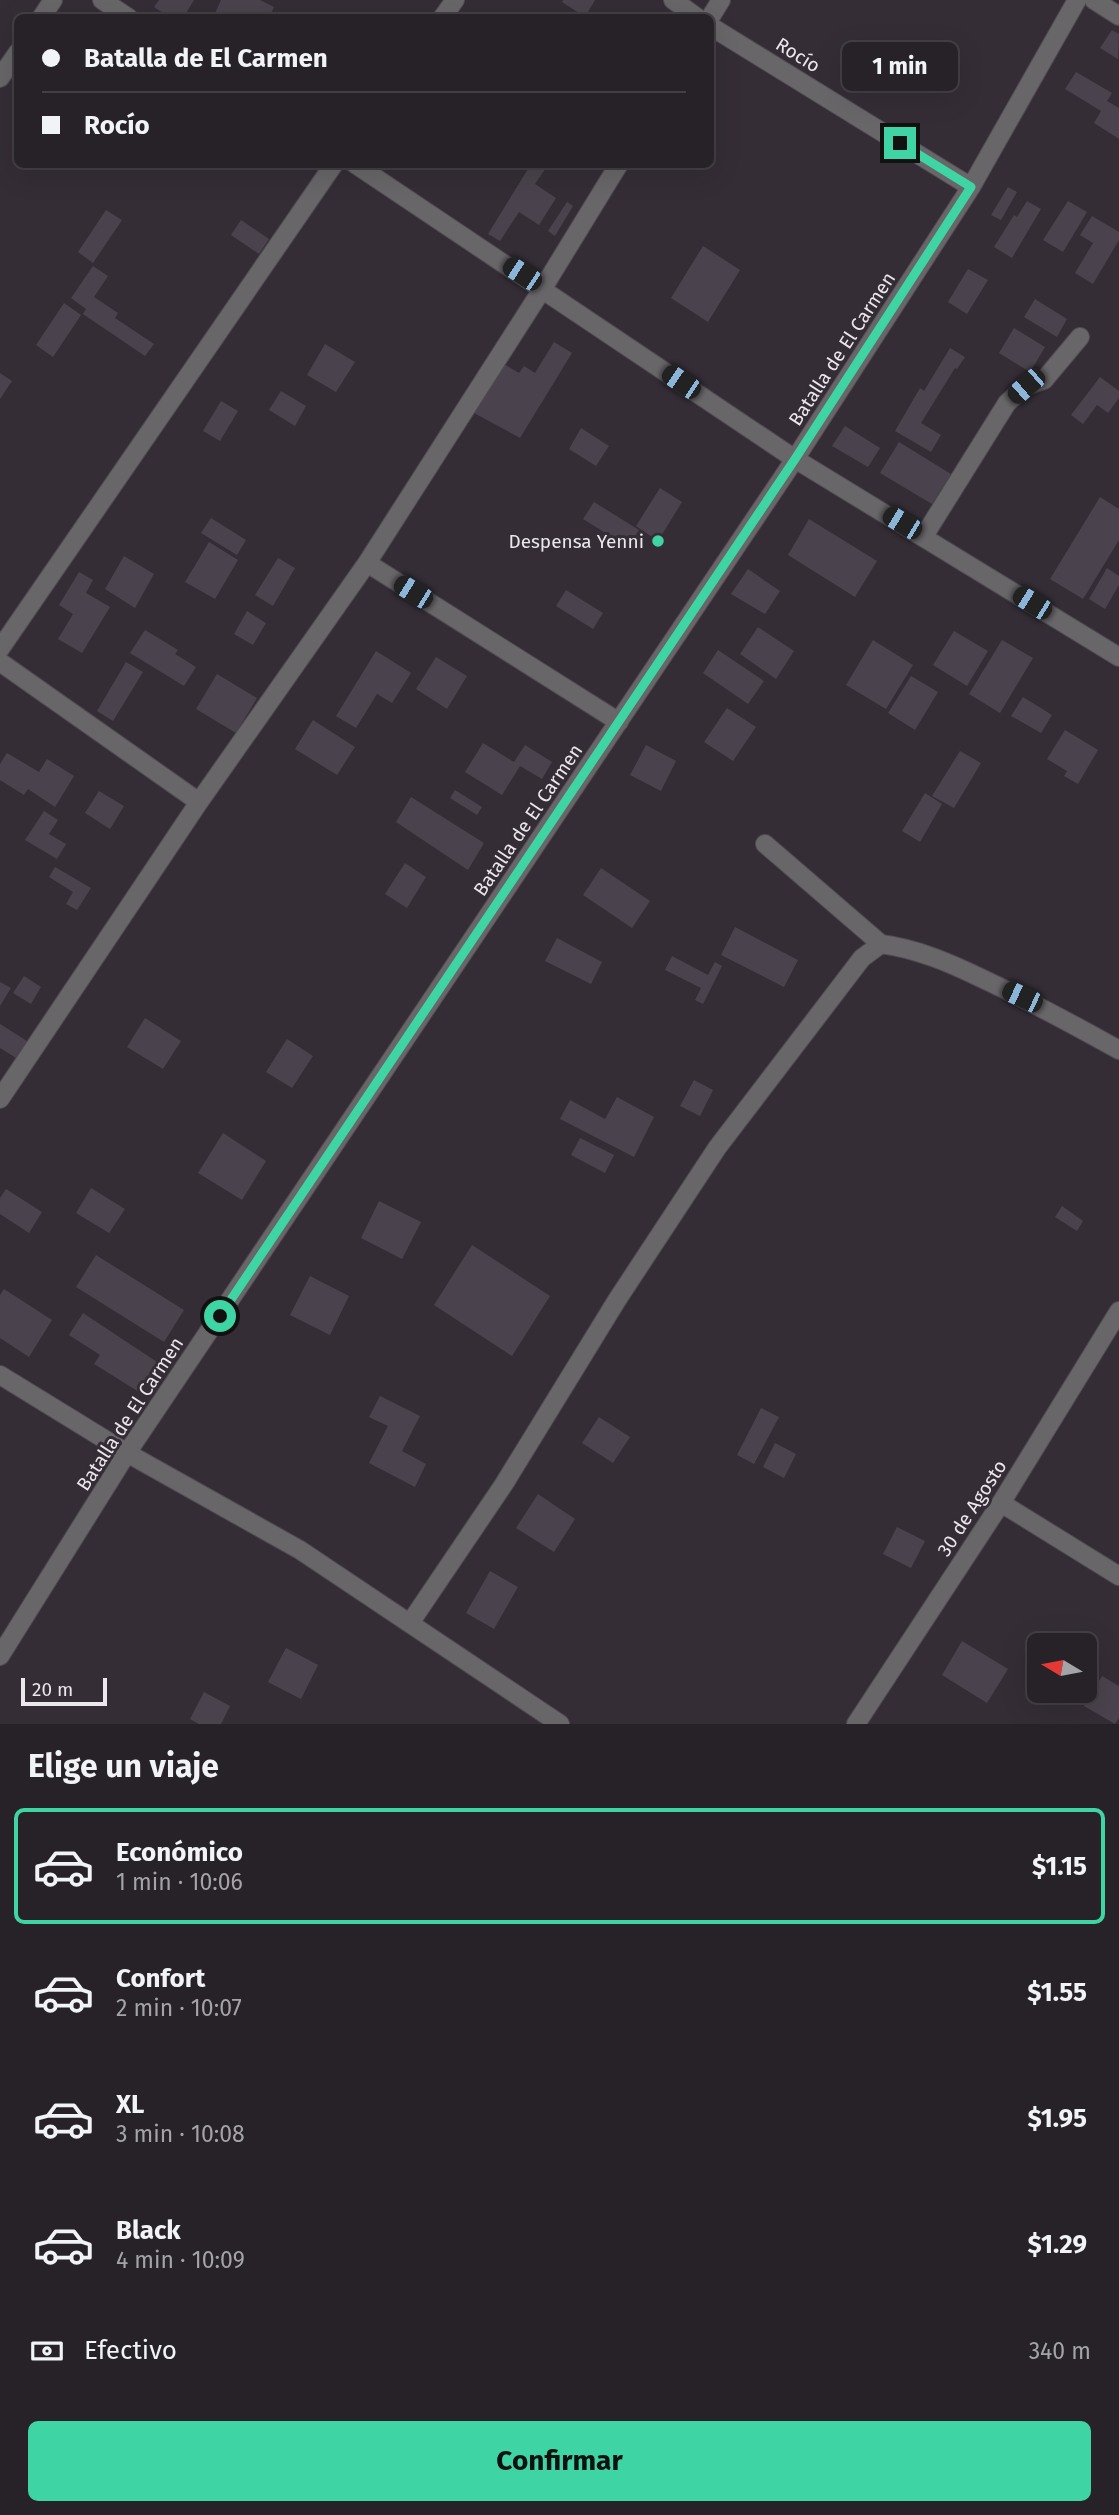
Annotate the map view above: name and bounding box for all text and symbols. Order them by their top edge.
street label: Rocío [772,33,824,77]
callout: 1 min [842,41,958,90]
text: Batalla de El Carmen [84,43,328,74]
text: 1 min [872,52,928,80]
text: Rocío [84,110,150,141]
route end [884,127,916,159]
car [499,254,546,294]
street label: Batalla de El Carmen [784,268,900,430]
car [658,362,705,402]
car [1004,364,1049,408]
car [879,503,926,543]
place label: Despensa Yenni [508,530,644,553]
marker: Despensa Yenni [650,533,666,549]
car [390,572,437,612]
car [1009,583,1056,623]
street label: Batalla de El Carmen [469,740,587,900]
car [999,979,1046,1015]
route start [204,1300,236,1332]
street label: Batalla de El Carmen [72,1333,188,1495]
street label: 30 de Agosto [932,1456,1012,1560]
north arrow [1027,1633,1097,1703]
map controls [1027,1633,1097,1703]
scale bar [21,1675,107,1707]
text: 20 m [32,1678,73,1701]
text: Elige un viaje [28,1747,219,1785]
icon: car [32,1835,95,1898]
text: Económico [116,1837,243,1868]
text: $1.15 [1032,1851,1087,1882]
text: 1 min · 10:06 [116,1868,243,1896]
icon: car [32,1961,95,2024]
text: Confort [116,1963,205,1994]
text: $1.55 [1027,1977,1087,2008]
text: 2 min · 10:07 [116,1994,242,2022]
icon: car [32,2087,95,2150]
text: XL [116,2089,144,2120]
text: $1.95 [1027,2103,1087,2134]
text: 3 min · 10:08 [116,2120,245,2148]
icon: car [32,2213,95,2276]
text: Black [116,2215,181,2246]
text: $1.29 [1028,2229,1087,2260]
text: 4 min · 10:09 [116,2246,245,2274]
icon: cash [28,2332,66,2370]
text: Efectivo [84,2335,177,2366]
text: 340 m [1029,2337,1091,2365]
button: Confirmar [28,2421,1091,2501]

